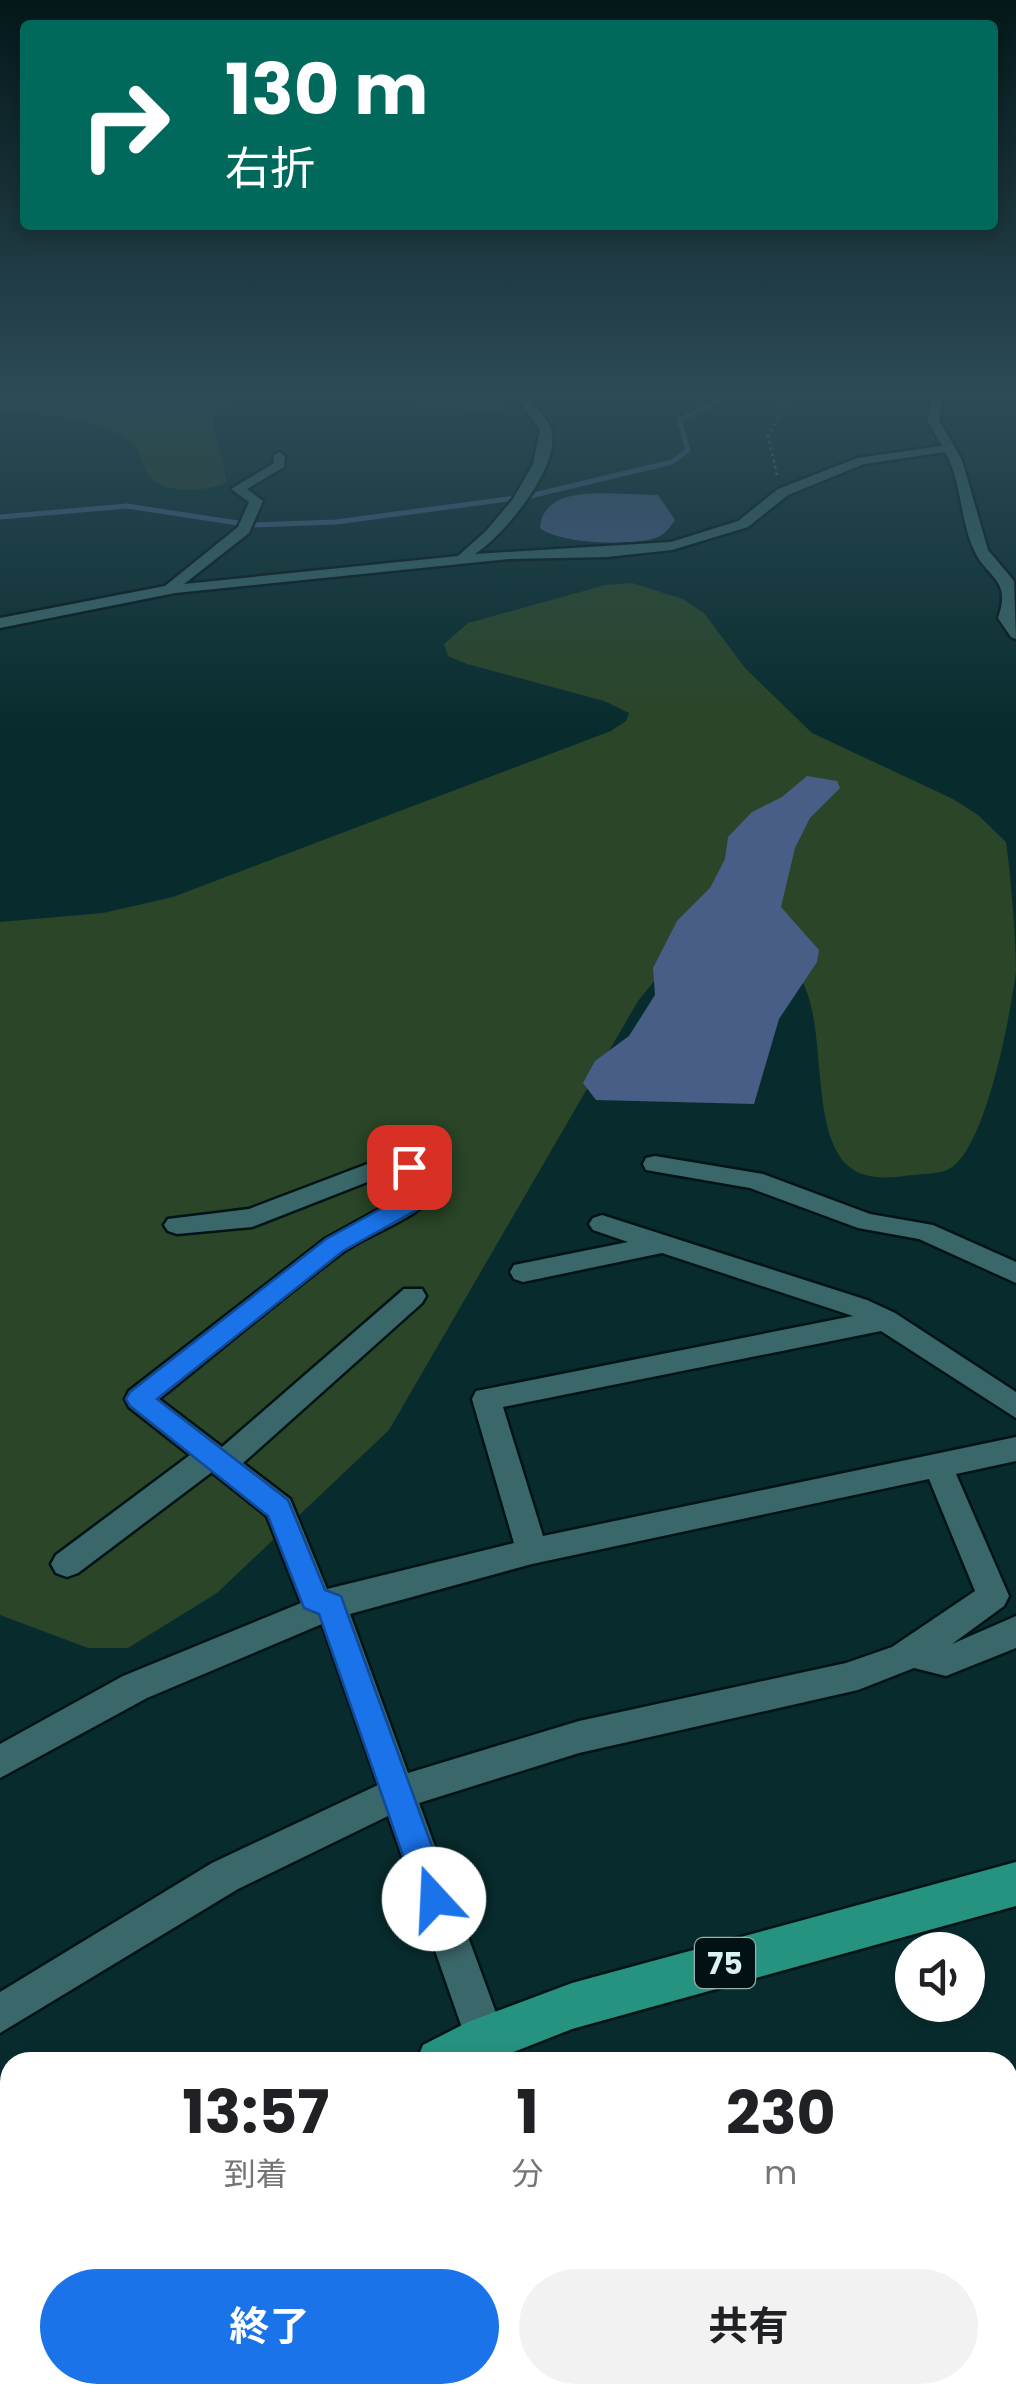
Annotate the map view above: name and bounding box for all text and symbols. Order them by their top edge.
text: 130 m [225,40,428,139]
icon: right [60,60,190,190]
text: 右折 [225,137,315,200]
pin [367,1125,452,1210]
icon: arrive [382,1140,437,1195]
position arrow [382,1847,486,1951]
map controls [895,1932,985,2022]
button: sound [895,1932,985,2022]
road number: 75 [695,1938,755,1988]
text: 13:57 [182,2070,329,2154]
text: 1 [516,2070,539,2154]
text: 230 [726,2071,836,2155]
text: m [764,2150,797,2195]
text: 到着 [224,2151,288,2196]
text: 分 [512,2151,544,2196]
button: 終了 [40,2269,499,2384]
button: 共有 [519,2269,978,2384]

